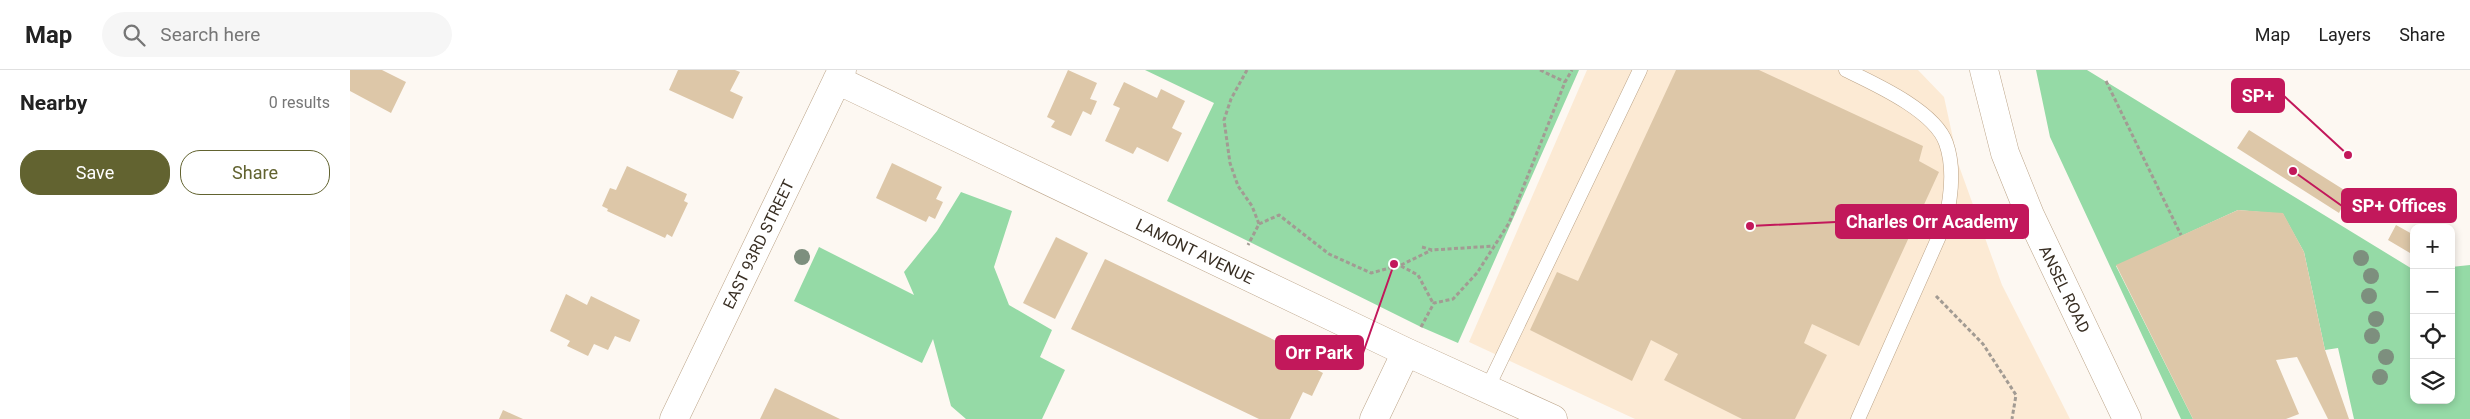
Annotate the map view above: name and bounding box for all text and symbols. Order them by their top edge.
search box [102,12,452,57]
text: Map [25,21,72,49]
icon: search [120,21,148,49]
text: Search here [160,23,260,46]
text: Map [2255,24,2290,45]
text: Layers [2318,24,2371,45]
text: Share [2399,24,2445,45]
callout: SP+ [2232,79,2284,112]
text: SP+ [2242,85,2274,106]
text: Nearby [20,91,87,115]
text: 0 results [269,93,330,112]
button: Save [20,150,170,195]
button: Share [180,150,330,195]
street label: EAST 93RD STREET [719,176,798,312]
callout: SP+ Offices [2342,189,2456,222]
text: SP+ Offices [2352,195,2446,216]
callout: Charles Orr Academy [1836,205,2028,238]
text: Charles Orr Academy [1846,211,2019,232]
street label: LAMONT AVENUE [1133,215,1257,288]
map controls [2410,224,2455,404]
button: + [2410,224,2455,269]
street label: ANSEL ROAD [2035,243,2094,336]
button: − [2410,269,2455,314]
button: locate [2410,314,2455,359]
callout: Orr Park [1276,336,1363,369]
text: Orr Park [1285,342,1353,363]
button: layers [2410,359,2455,404]

